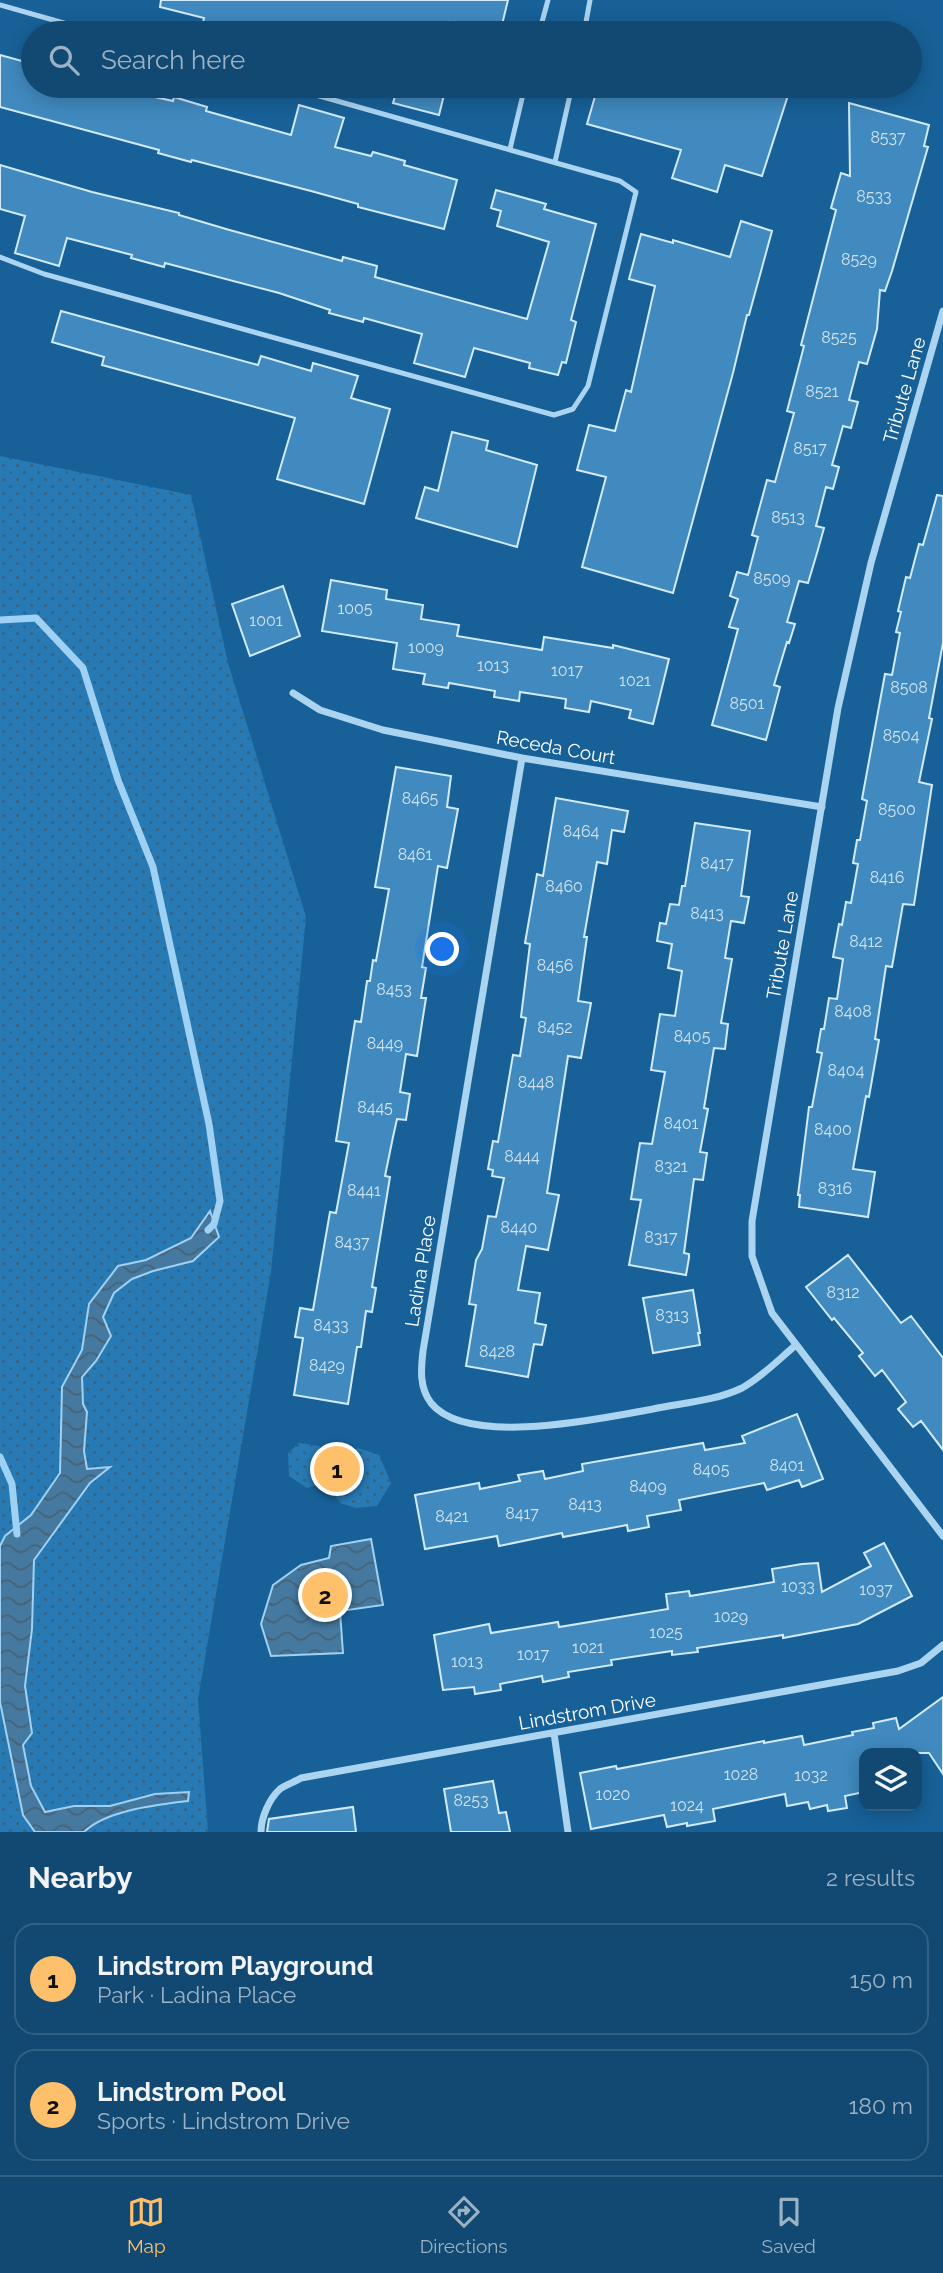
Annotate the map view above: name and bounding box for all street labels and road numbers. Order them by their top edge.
street label: Tribute Lane [878,334,930,446]
street label: Receda Court [495,726,618,768]
street label: Tribute Lane [762,889,802,1001]
street label: Ladina Place [400,1214,440,1328]
street label: Lindstrom Drive [517,1688,657,1734]

